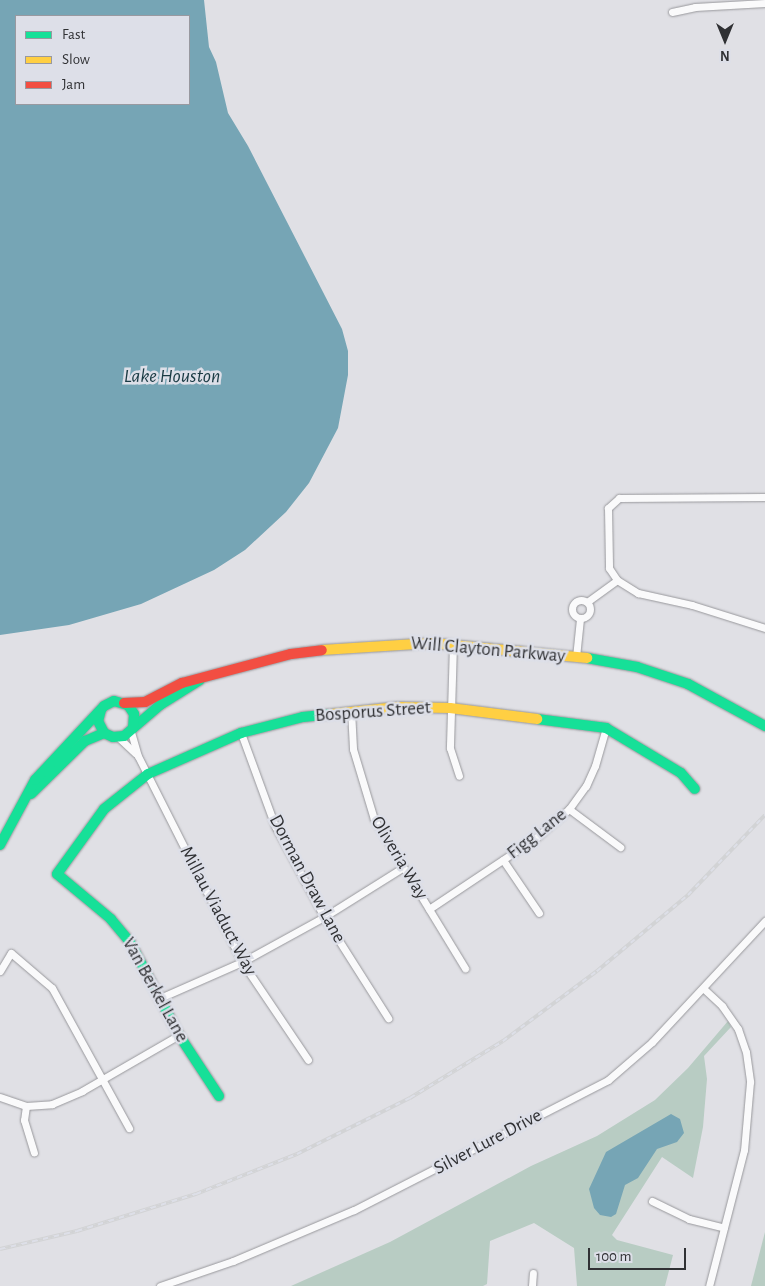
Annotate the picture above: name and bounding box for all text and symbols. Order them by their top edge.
legend [15,15,190,105]
north arrow [700,15,750,65]
text: Fast [62,27,85,42]
text: N [720,48,730,62]
text: Slow [62,52,90,67]
text: Jam [62,77,85,92]
water label: Lake Houston [124,364,220,388]
street label: Will Clayton Parkway [410,632,566,668]
street label: Bosporus Street [314,697,432,727]
street label: Figg Lane [503,804,571,864]
street label: Dorman Draw Lane [264,811,350,947]
street label: Oliveria Way [365,812,433,904]
street label: Millau Viaduct Way [174,842,262,980]
street label: Van Berkel Lane [117,934,193,1046]
street label: Silver Lure Drive [430,1104,546,1180]
scale bar [590,1238,688,1270]
text: 100 m [596,1249,631,1264]

